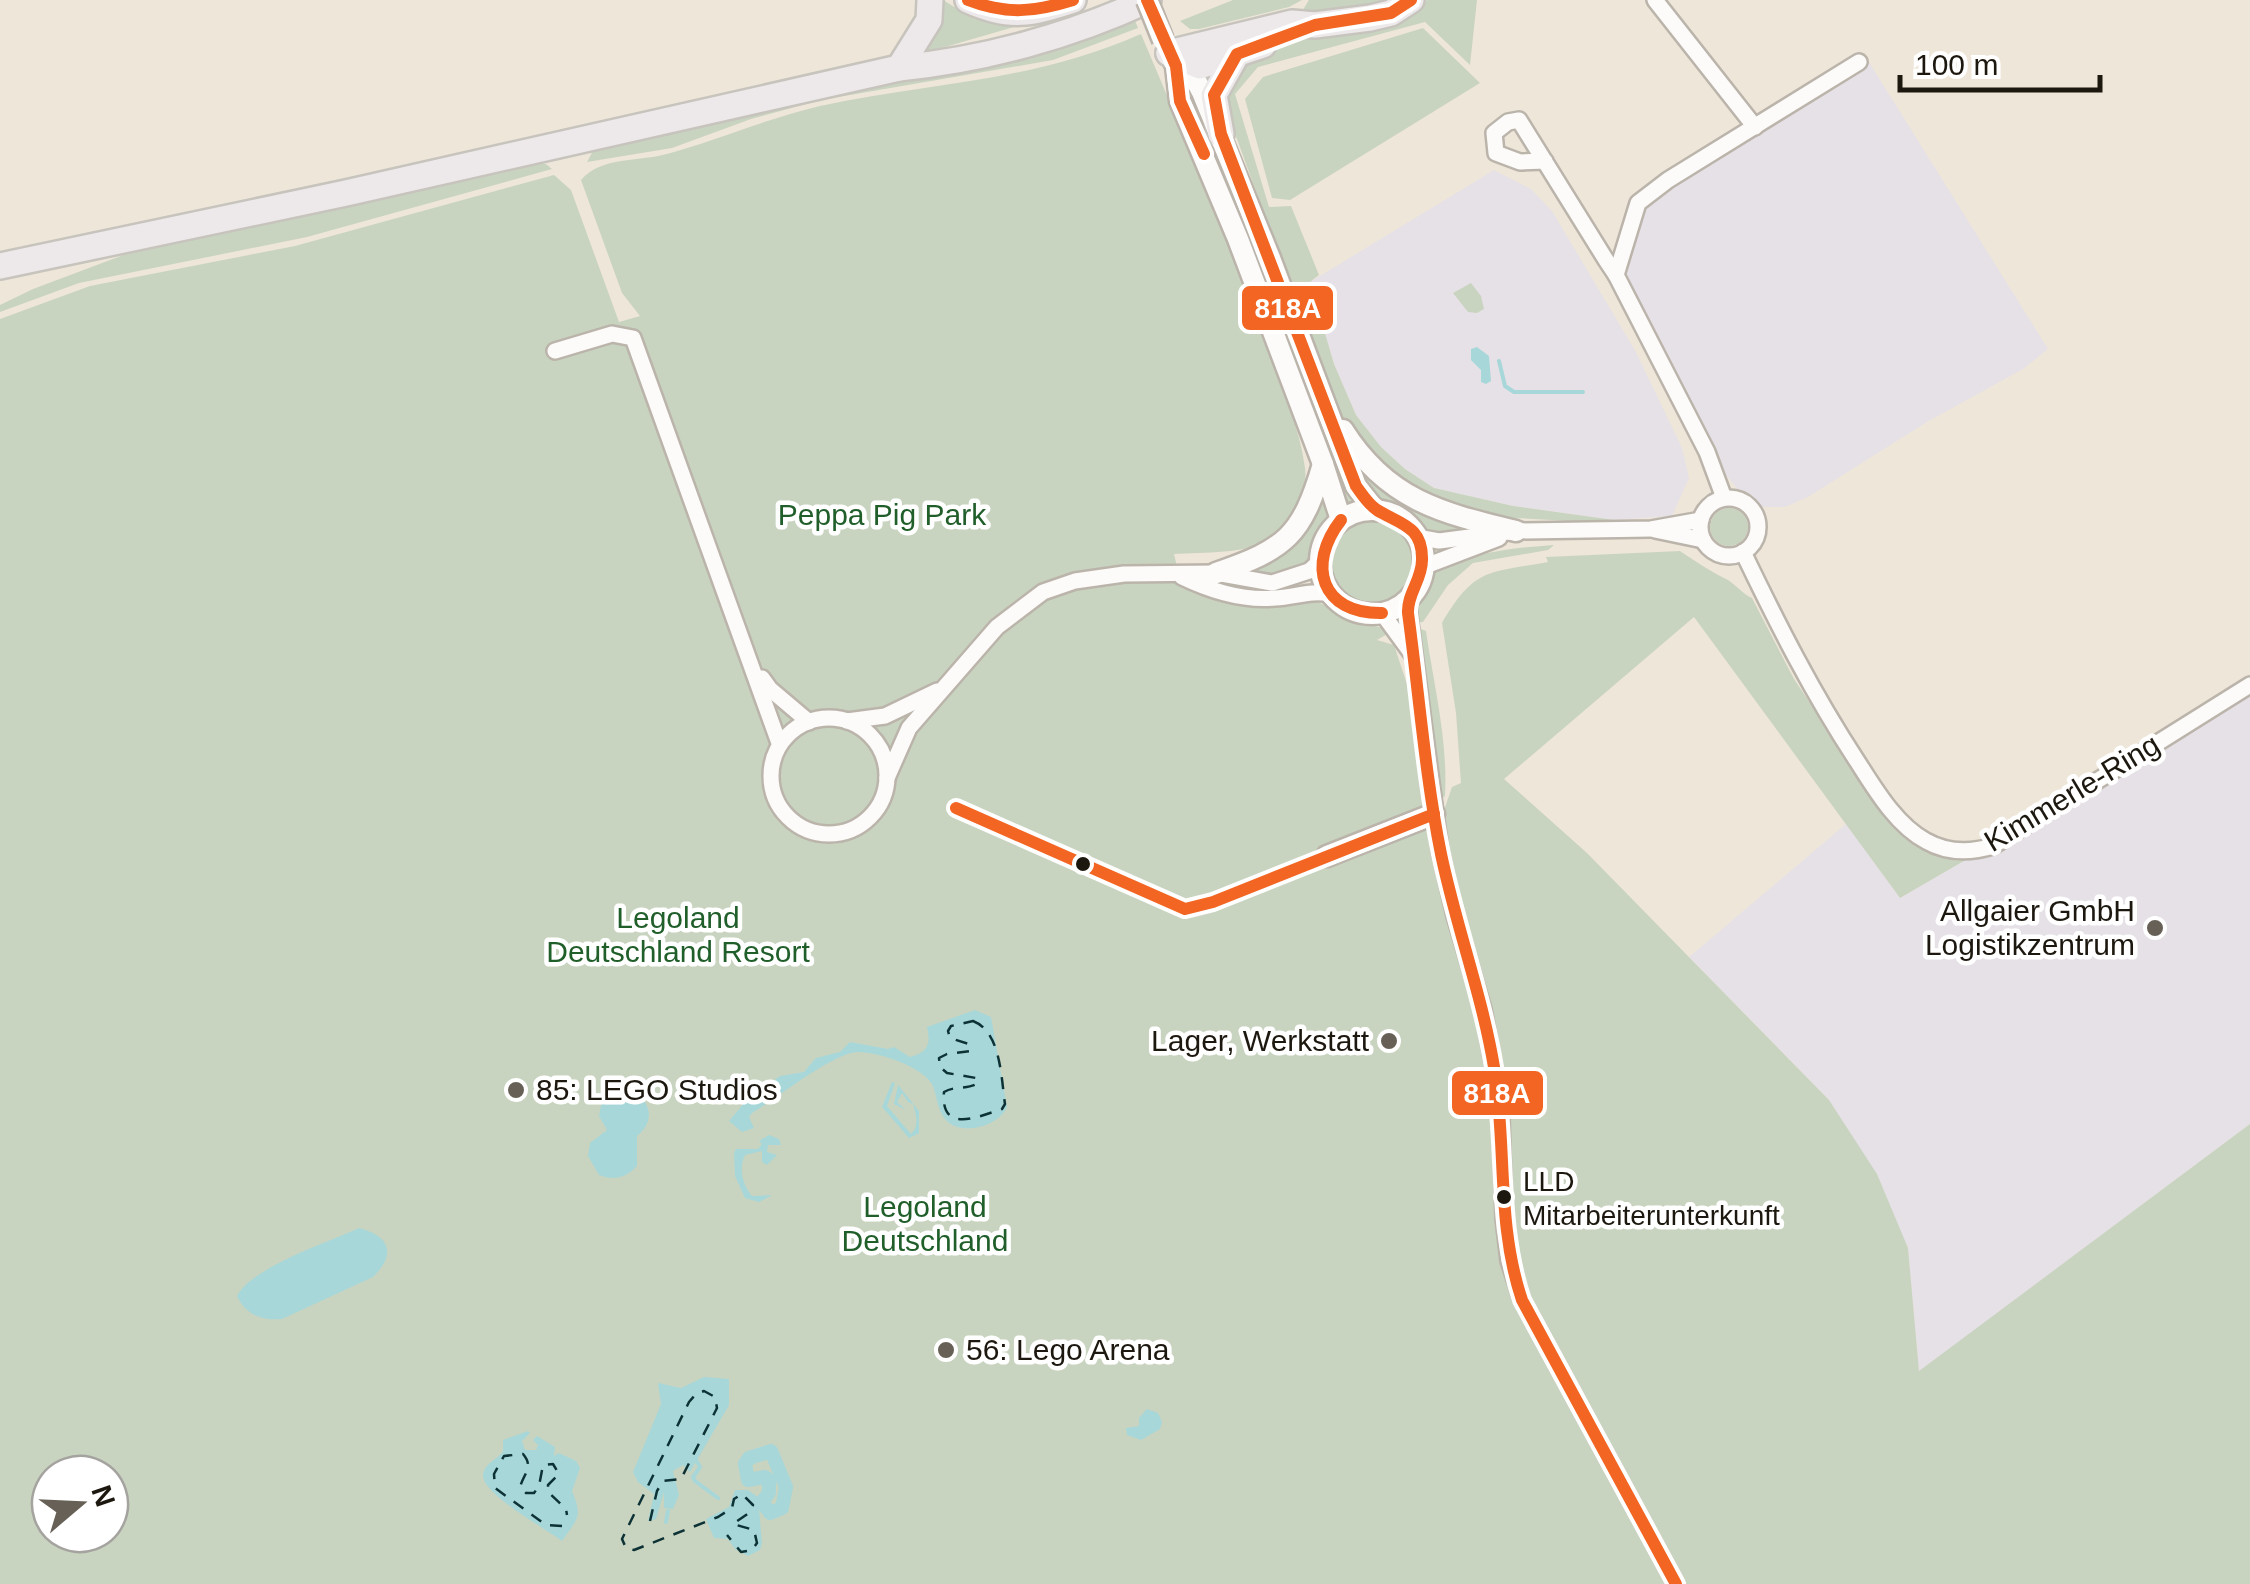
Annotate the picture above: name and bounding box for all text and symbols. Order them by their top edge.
scale bar [1900,30,2100,92]
text: 100 m [1915,48,1998,81]
line badge: 818A [1240,284,1335,332]
text: 818A [1255,293,1321,324]
park label: Peppa Pig Park [778,498,987,531]
street label: Kimmerle-Ring [1978,727,2165,858]
unlabelled marker [1073,854,1093,874]
place label: Allgaier GmbH Logistikzentrum [1925,894,2135,961]
park label: Legoland Deutschland Resort [546,901,810,968]
marker: Allgaier GmbH Logistikzentrum [2144,917,2166,939]
place label: Lager, Werkstatt [1151,1024,1370,1057]
marker: Lager, Werkstatt [1378,1030,1400,1052]
line badge: 818A [1450,1069,1545,1117]
place label: 85: LEGO Studios [536,1073,778,1106]
text: 818A [1464,1078,1530,1109]
marker: 85: LEGO Studios [505,1079,527,1101]
place label: LLD Mitarbeiterunterkunft [1523,1166,1780,1231]
marker: LLD Mitarbeiterunterkunft [1494,1187,1514,1207]
park label: Legoland Deutschland [842,1190,1008,1257]
place label: 56: Lego Arena [966,1333,1170,1366]
marker: 56: Lego Arena [935,1339,957,1361]
north arrow [30,1454,130,1554]
text: N [85,1481,121,1511]

